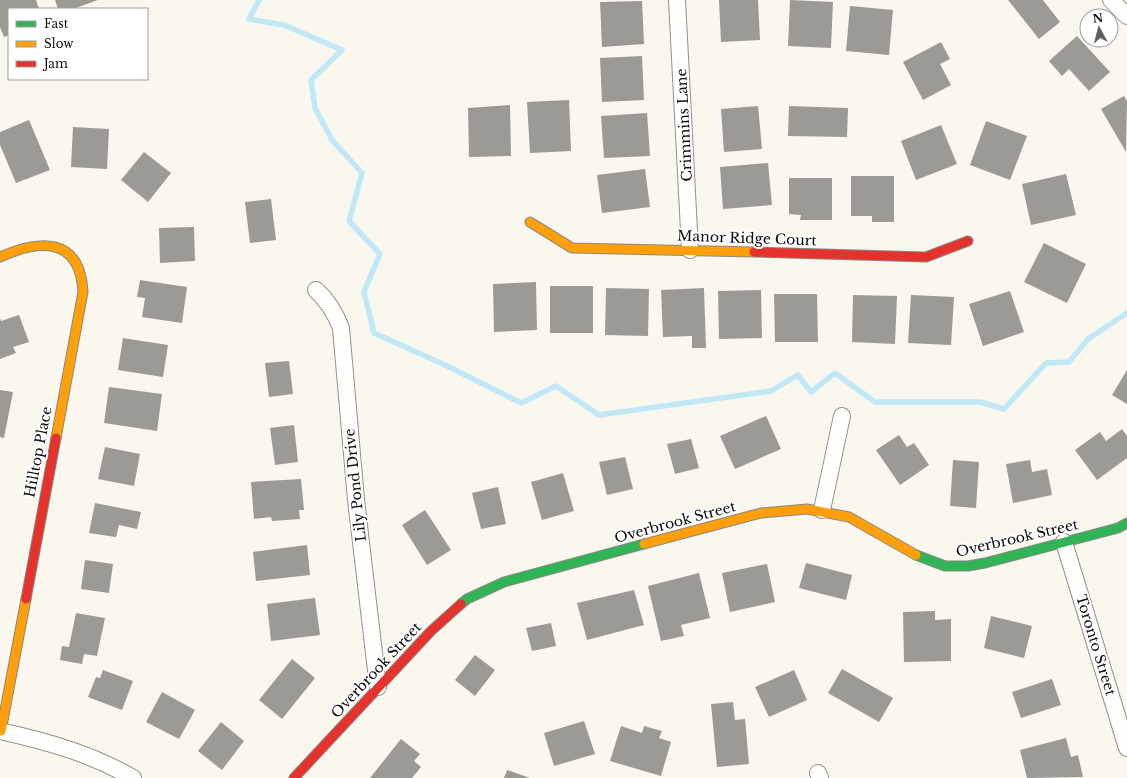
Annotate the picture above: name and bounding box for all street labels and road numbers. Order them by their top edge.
street label: Crimmins Lane [672,68,696,182]
street label: Manor Ridge Court [677,227,818,249]
street label: Hilltop Place [20,405,56,499]
street label: Lily Pond Drive [340,428,370,542]
street label: Overbrook Street [612,497,738,547]
street label: Overbrook Street [954,515,1080,561]
street label: Toronto Street [1072,592,1120,698]
street label: Overbrook Street [327,618,426,722]

